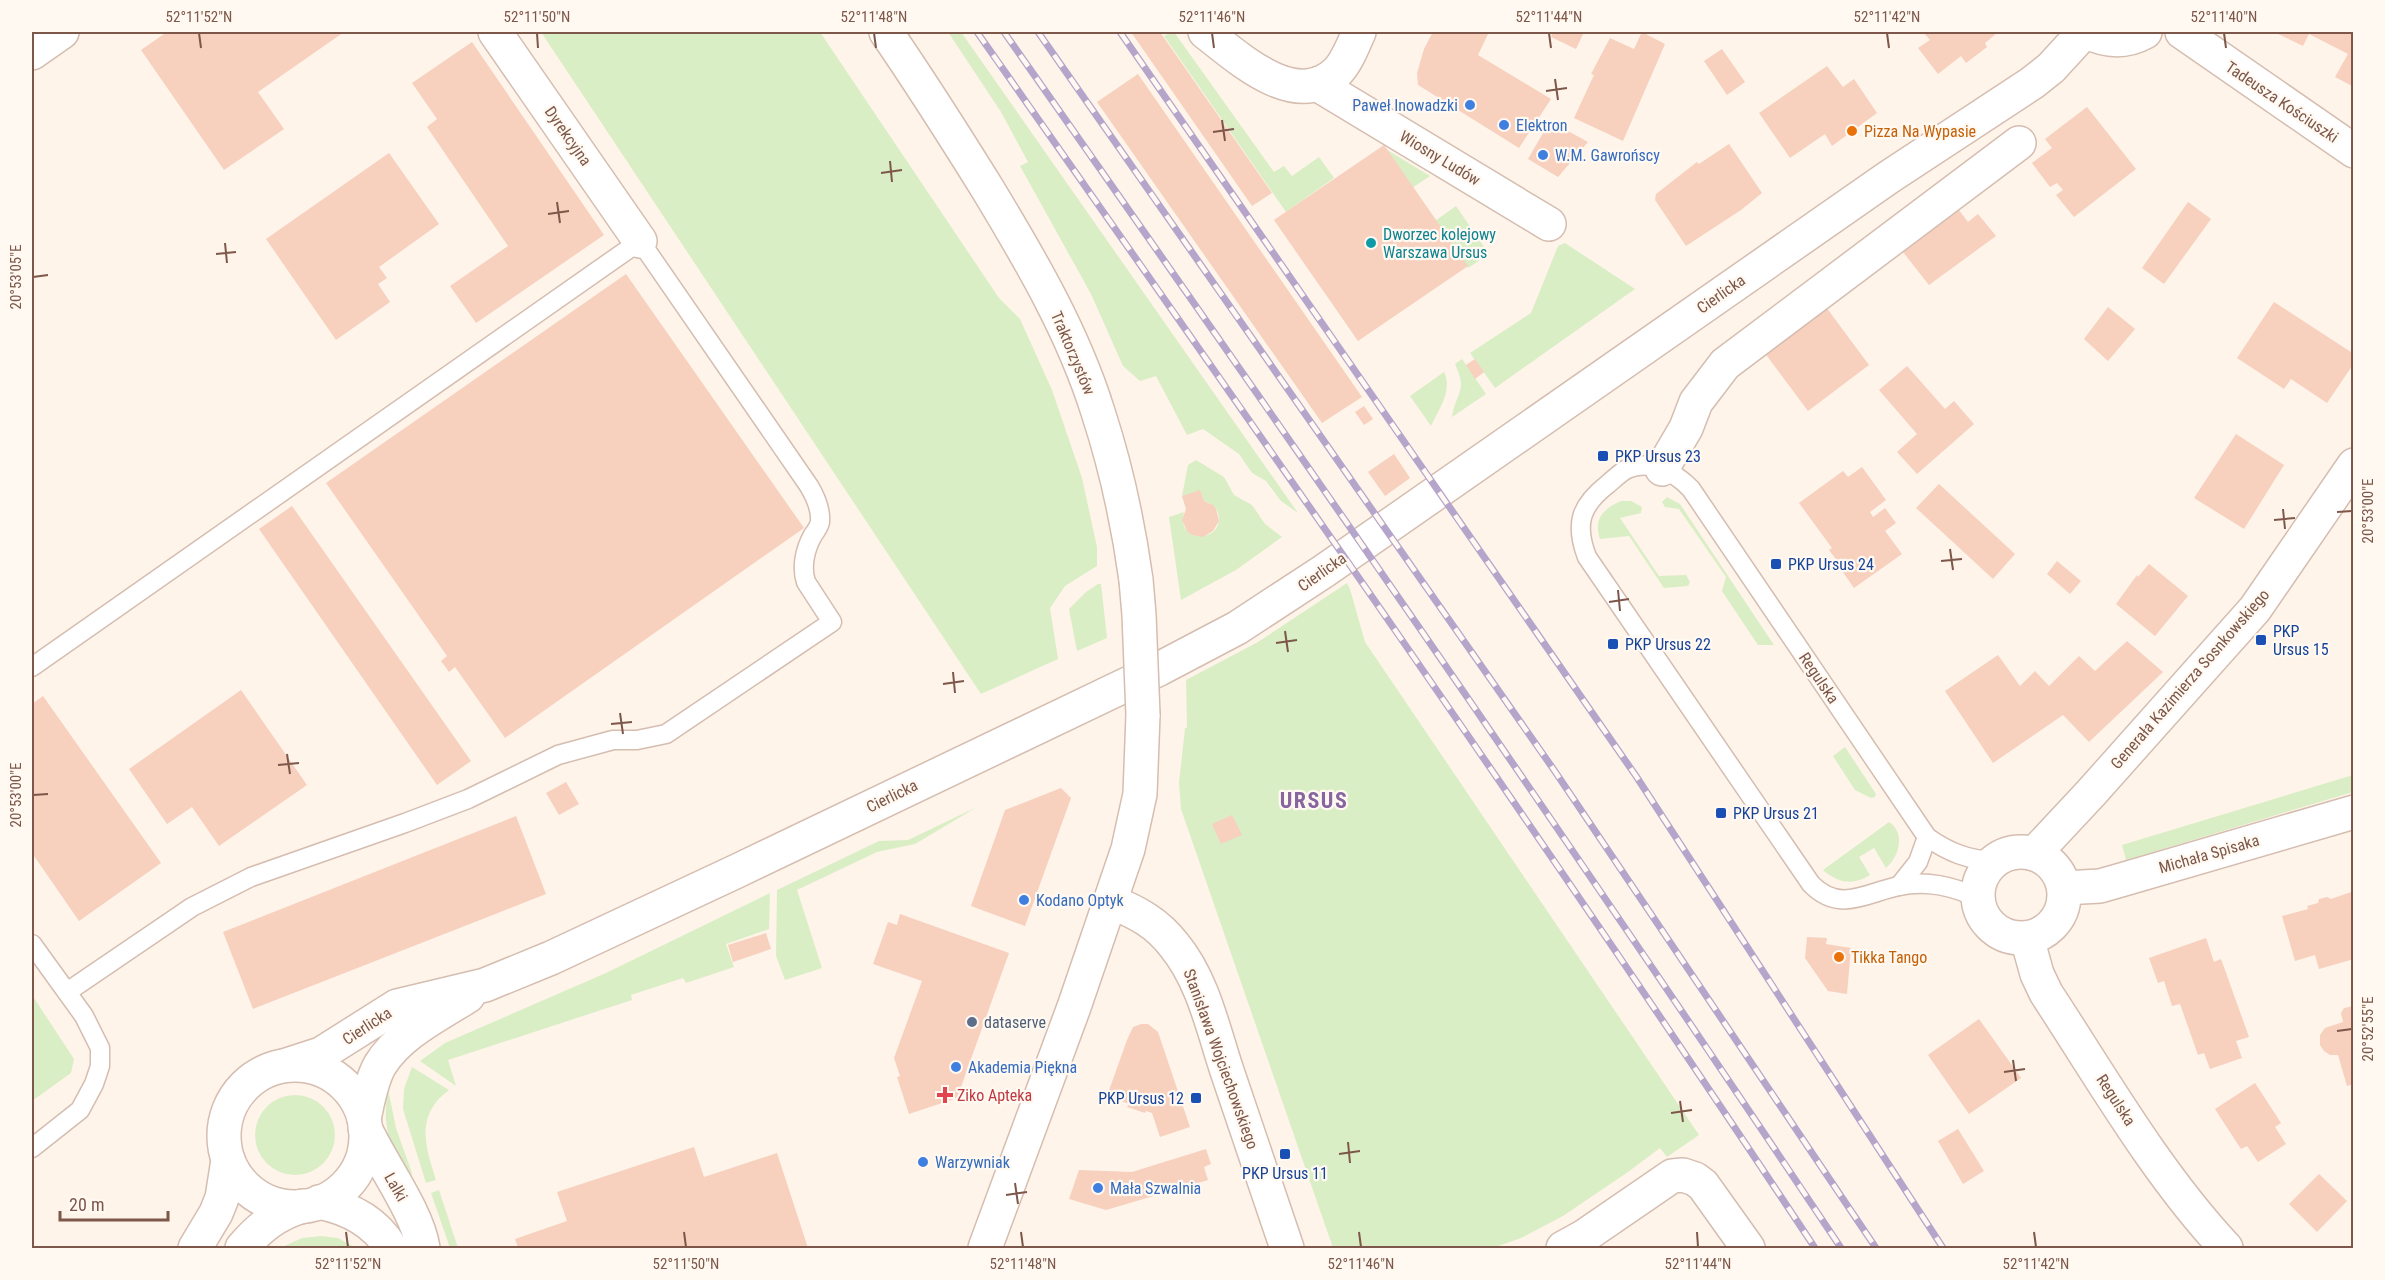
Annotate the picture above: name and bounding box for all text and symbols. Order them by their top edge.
text: 52°11'52"N [166,8,232,26]
text: 52°11'50"N [504,8,570,26]
text: 52°11'48"N [841,8,907,26]
text: 52°11'46"N [1179,8,1245,26]
text: 52°11'44"N [1516,8,1582,26]
text: 52°11'42"N [1854,8,1920,26]
text: 52°11'40"N [2191,8,2257,26]
street label: Tadeusza Kościuszki [2222,57,2342,147]
place label: Paweł Inowadzki [1352,96,1458,115]
marker: Paweł Inowadzki [1463,98,1477,112]
street label: Dyrekcyjna [541,103,595,169]
place label: Elektron [1516,116,1568,135]
marker: Elektron [1497,118,1511,132]
place label: Pizza Na Wypasie [1864,122,1976,141]
marker: Pizza Na Wypasie [1845,124,1859,138]
street label: Wiosny Ludów [1396,127,1484,189]
place label: W.M. Gawrońscy [1555,146,1660,165]
marker: W.M. Gawrońscy [1536,148,1550,162]
place label: Dworzec kolejowy Warszawa Ursus [1383,225,1496,262]
marker: Dworzec kolejowy Warszawa Ursus [1364,236,1378,250]
text: 20°53'05"E [7,245,25,309]
street label: Cierlicka [1693,271,1749,317]
street label: Traktorzystów [1047,308,1099,398]
place label: PKP Ursus 23 [1615,447,1701,466]
marker: PKP Ursus 23 [1596,449,1610,463]
text: 20°53'00"E [2359,479,2377,543]
street label: Cierlicka [1294,549,1350,595]
place label: PKP Ursus 24 [1788,555,1874,574]
marker: PKP Ursus 24 [1769,557,1783,571]
street label: Generała Kazimierza Sosnkowskiego [2107,585,2273,773]
place label: PKP Ursus 15 [2273,622,2329,659]
marker: PKP Ursus 15 [2254,633,2268,647]
place label: PKP Ursus 22 [1625,635,1711,654]
marker: PKP Ursus 22 [1606,637,1620,651]
street label: Regulska [1795,649,1843,707]
text: 20°53'00"E [7,763,25,827]
street label: Cierlicka [863,775,921,817]
district label: URSUS [1280,788,1348,813]
place label: PKP Ursus 21 [1733,804,1819,823]
marker: PKP Ursus 21 [1714,806,1728,820]
street label: Michała Spisaka [2157,831,2261,877]
place label: Kodano Optyk [1036,891,1125,910]
marker: Kodano Optyk [1017,893,1031,907]
place label: Tikka Tango [1851,948,1927,967]
marker: Tikka Tango [1832,950,1846,964]
street label: Stanisława Wojciechowskiego [1180,966,1262,1152]
text: 20°52'55"E [2359,997,2377,1061]
street label: Cierlicka [339,1003,395,1049]
place label: dataserve [984,1013,1046,1032]
marker: dataserve [965,1015,979,1029]
place label: Akademia Piękna [968,1058,1077,1077]
marker: Akademia Piękna [949,1060,963,1074]
street label: Regulska [2092,1071,2140,1129]
place label: Ziko Apteka [957,1086,1032,1105]
marker: Ziko Apteka [938,1088,952,1102]
place label: PKP Ursus 12 [1098,1089,1184,1108]
marker: PKP Ursus 12 [1189,1091,1203,1105]
marker: PKP Ursus 11 [1278,1147,1292,1161]
place label: Warzywniak [935,1153,1011,1172]
marker: Warzywniak [916,1155,930,1169]
place label: PKP Ursus 11 [1242,1164,1328,1183]
street label: Lalki [380,1169,412,1205]
place label: Mała Szwalnia [1110,1179,1201,1198]
marker: Mała Szwalnia [1091,1181,1105,1195]
scale bar [60,1184,168,1222]
text: 20 m [69,1194,104,1215]
text: 52°11'52"N [315,1255,381,1273]
text: 52°11'50"N [653,1255,719,1273]
text: 52°11'48"N [990,1255,1056,1273]
text: 52°11'46"N [1328,1255,1394,1273]
text: 52°11'44"N [1665,1255,1731,1273]
text: 52°11'42"N [2003,1255,2069,1273]

